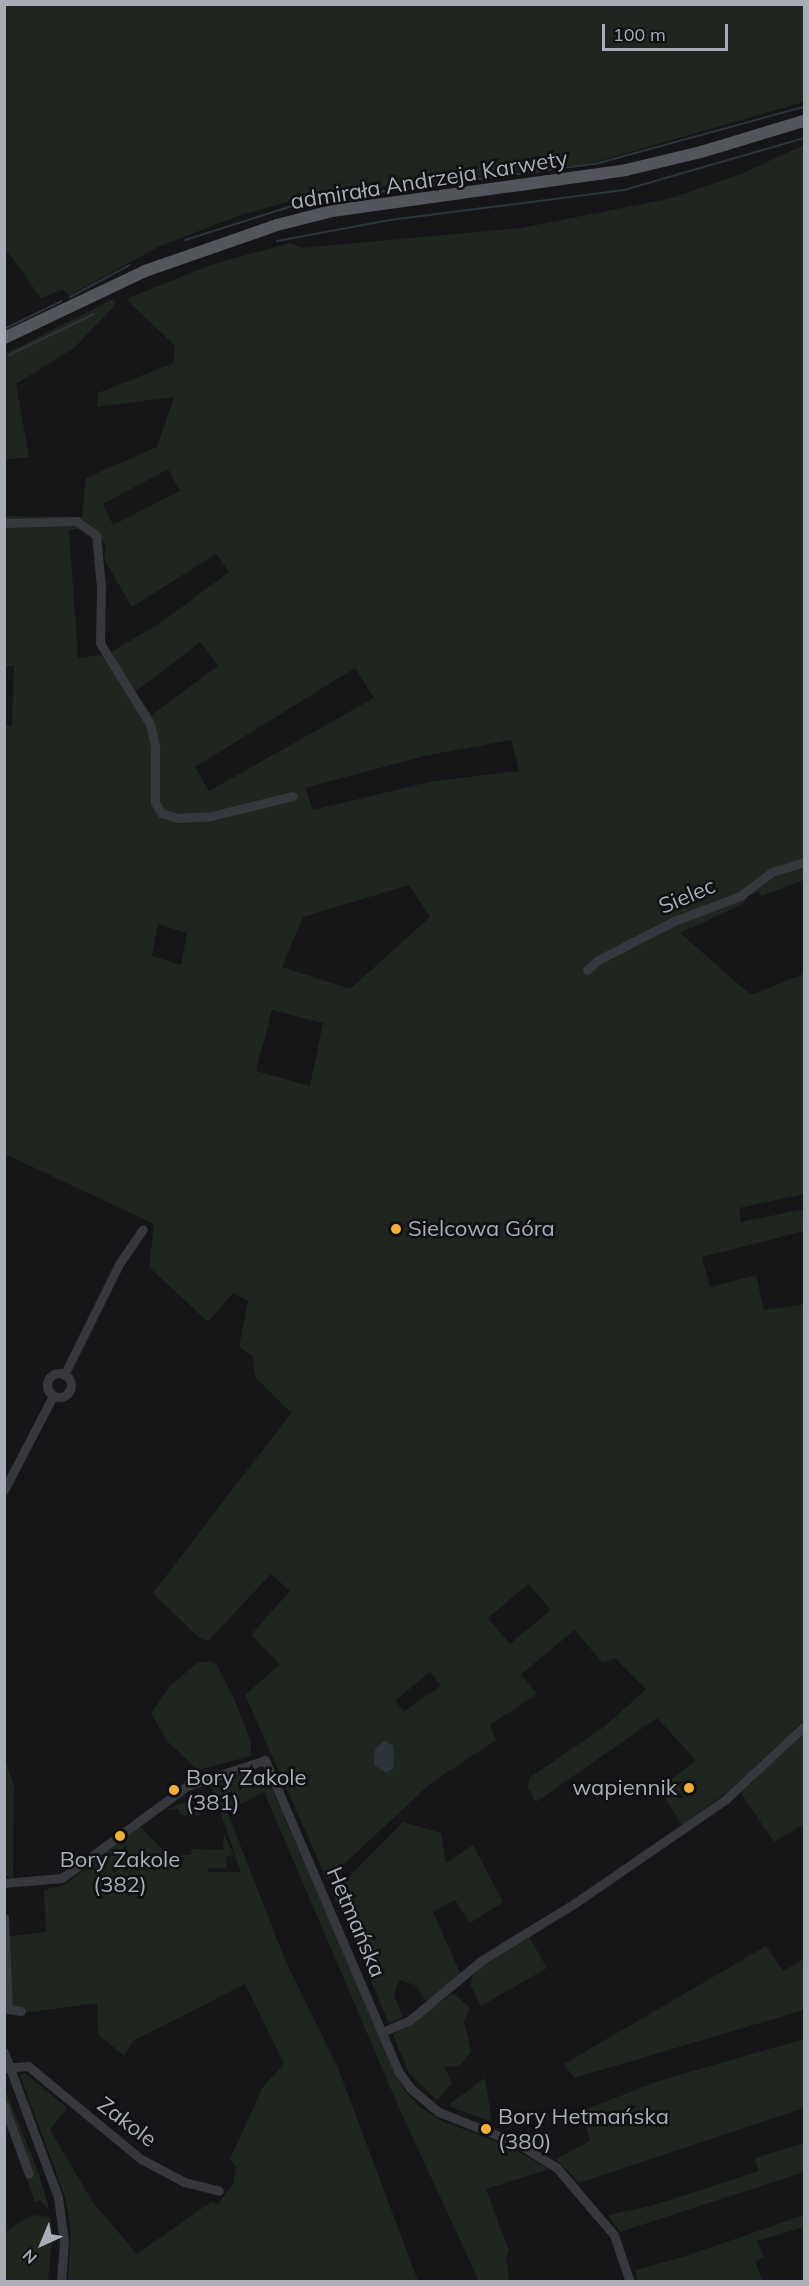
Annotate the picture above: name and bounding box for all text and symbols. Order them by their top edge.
scale bar [605,12,731,50]
text: 100 m [613,23,666,46]
street label: admirała Andrzeja Karwety [289,145,569,215]
street label: Sielec [655,872,719,920]
place label: Sielcowa Góra [408,1216,555,1242]
marker: Sielcowa Góra [389,1222,403,1236]
place label: Bory Zakole (381) [186,1764,307,1816]
place label: wapiennik [572,1775,677,1801]
marker: wapiennik [682,1781,696,1795]
marker: Bory Zakole (381) [167,1783,181,1797]
marker: Bory Zakole (382) [113,1829,127,1843]
place label: Bory Zakole (382) [60,1846,180,1898]
street label: Hetmańska [321,1863,391,1981]
street label: Zakole [92,2091,162,2153]
place label: Bory Hetmańska (380) [498,2103,669,2154]
marker: Bory Hetmańska (380) [479,2122,493,2136]
north arrow [12,2214,72,2274]
text: N [18,2246,41,2268]

